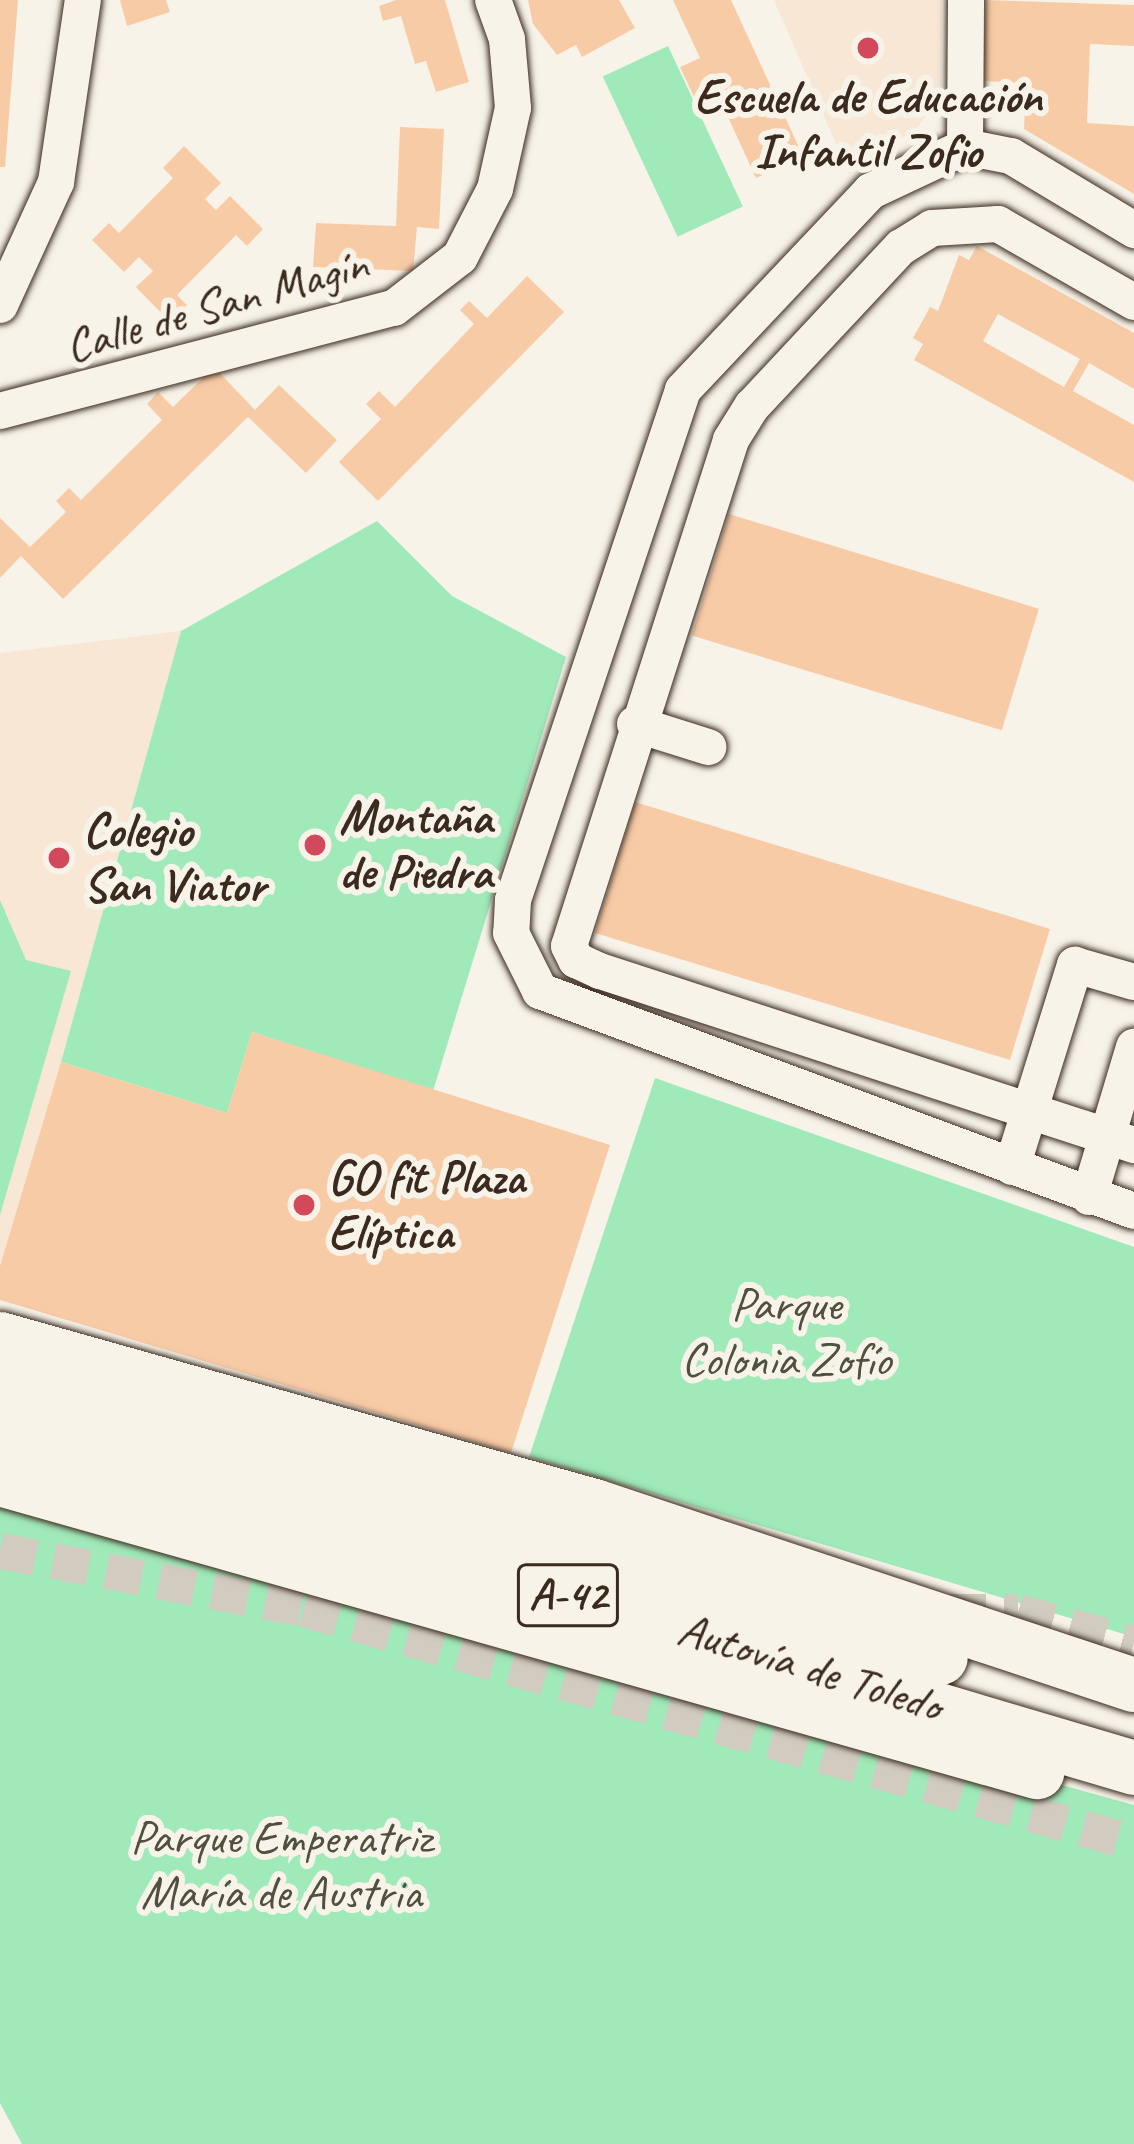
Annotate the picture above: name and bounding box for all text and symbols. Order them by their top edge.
marker: Escuela de Educación Infantil Zofio [855,35,881,61]
place label: Escuela de Educación Infantil Zofio [695,67,1041,180]
street label: Calle de San Magín [57,234,375,376]
place label: Montaña de Piedra [339,788,492,901]
place label: Colegio San Viator [83,801,264,914]
marker: Montaña de Piedra [302,832,328,858]
marker: Colegio San Viator [46,845,72,871]
place label: GO fit Plaza Elíptica [328,1148,525,1261]
marker: GO fit Plaza Elíptica [291,1192,317,1218]
park label: Parque Colonia Zofío [682,1275,890,1388]
road number: A-42 [514,1556,622,1634]
street label: Autovía de Toledo [672,1600,948,1734]
park label: Parque Emperatriz María de Austria [130,1808,432,1921]

